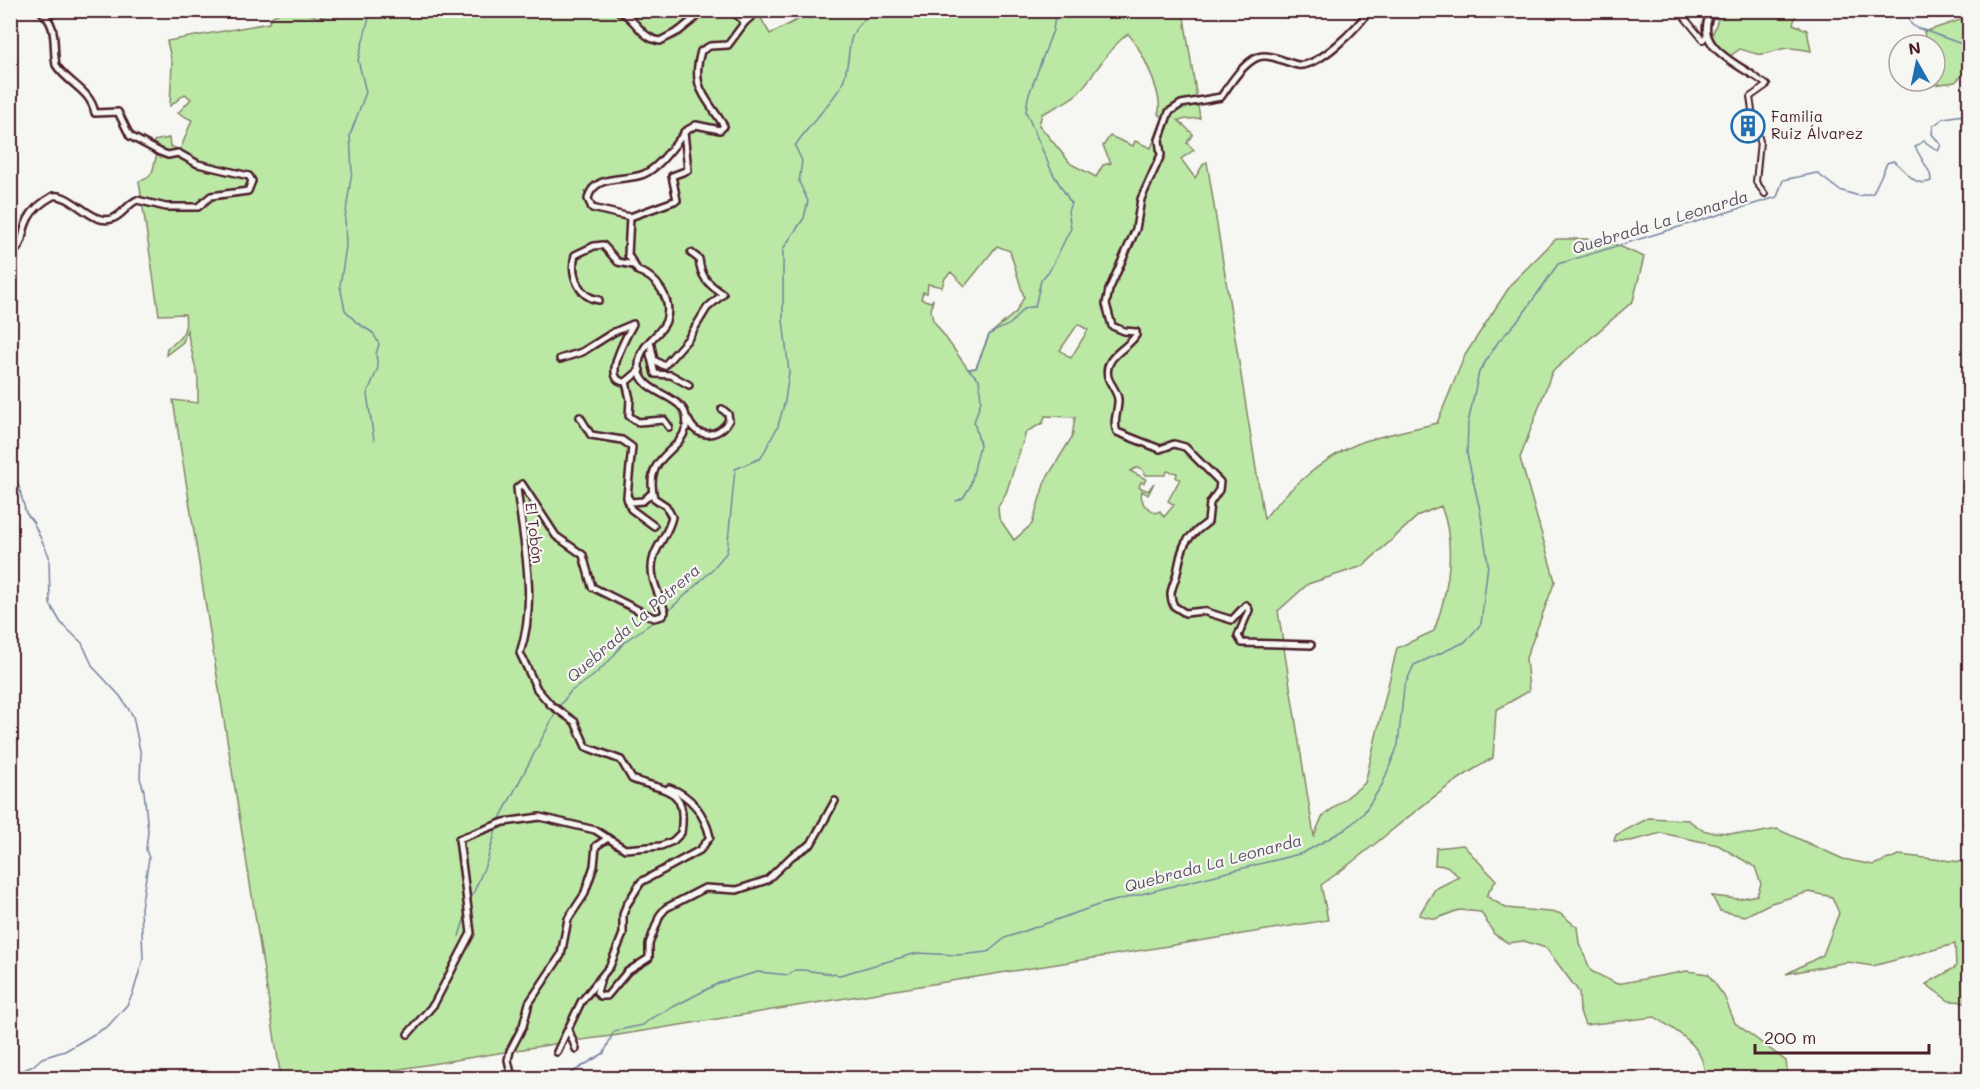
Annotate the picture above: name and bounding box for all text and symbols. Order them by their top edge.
north arrow [1887,33,1947,93]
text: N [1907,36,1922,59]
place label: Familia Ruiz Álvarez [1771,106,1863,143]
building icon: Familia Ruiz Álvarez [1730,108,1766,144]
water label: Quebrada La Leonarda [1569,185,1750,258]
street label: El Tobón [521,501,549,564]
water label: Quebrada La Potrera [562,559,704,686]
water label: Quebrada La Leonarda [1122,829,1304,896]
scale bar [1755,1017,1929,1055]
text: 200 m [1764,1025,1816,1049]

